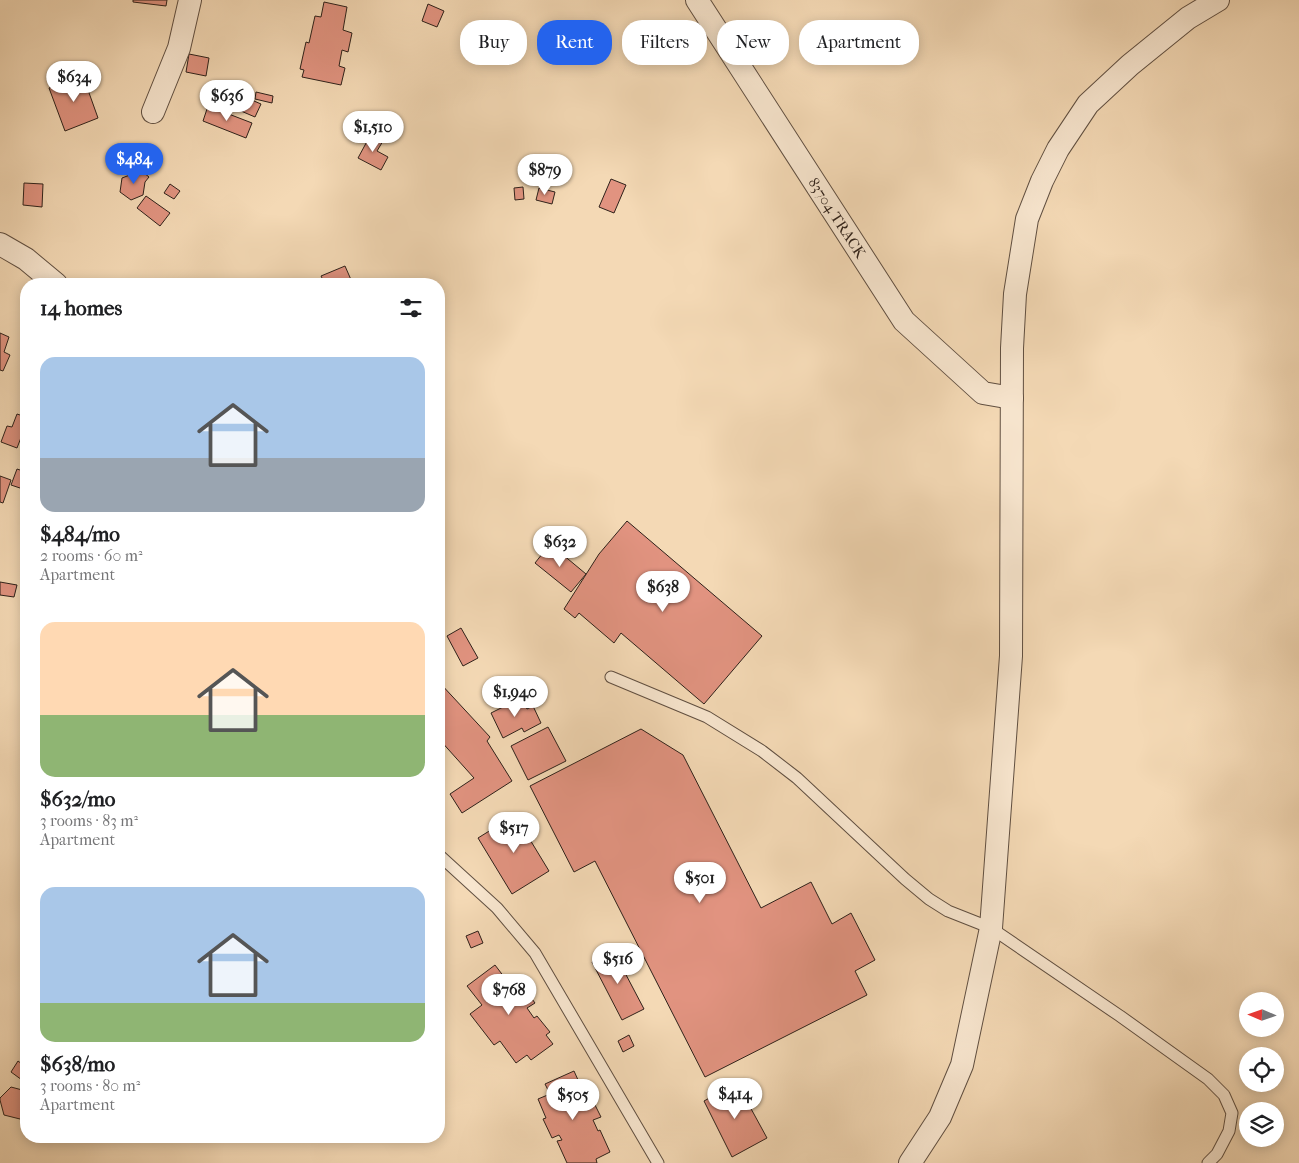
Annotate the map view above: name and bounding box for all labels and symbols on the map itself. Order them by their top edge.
pin: $634 [44,61,104,103]
pin: $636 [197,80,257,122]
pin: $1,510 [332,110,414,153]
pin: $484 [104,142,164,185]
pin: $879 [515,154,575,196]
street label: 83704 TRACK [804,174,870,263]
pin: $632 [530,526,590,568]
pin: $638 [633,570,693,613]
pin: $1,940 [474,676,556,718]
pin: $517 [484,812,544,854]
pin: $501 [670,862,730,904]
pin: $516 [588,942,648,985]
pin: $768 [479,974,539,1016]
north arrow [1239,992,1284,1038]
pin: $505 [543,1078,603,1121]
pin: $414 [705,1078,765,1120]

